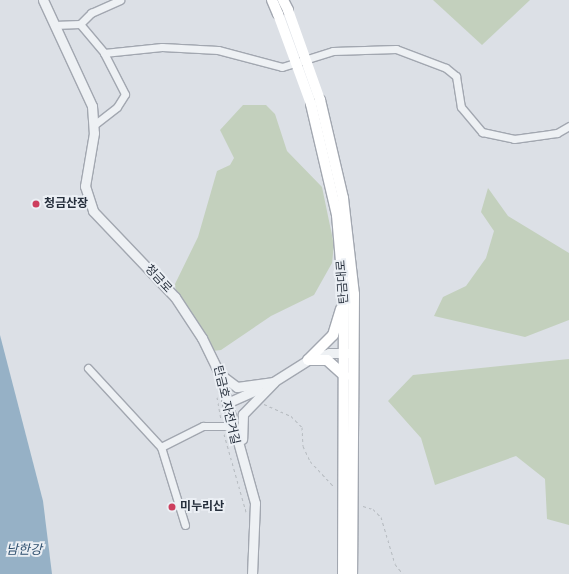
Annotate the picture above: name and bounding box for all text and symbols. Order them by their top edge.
place label: 청금산장 [44,197,88,211]
marker: 청금산장 [31,199,41,209]
street label: 탄금대로 [334,259,352,305]
street label: 청금로 [141,262,175,296]
street label: 탄금호 자전거길 [210,364,242,446]
place label: 미누리산 [180,500,224,514]
marker: 미누리산 [167,502,177,512]
water label: 남한강 [6,542,42,558]

